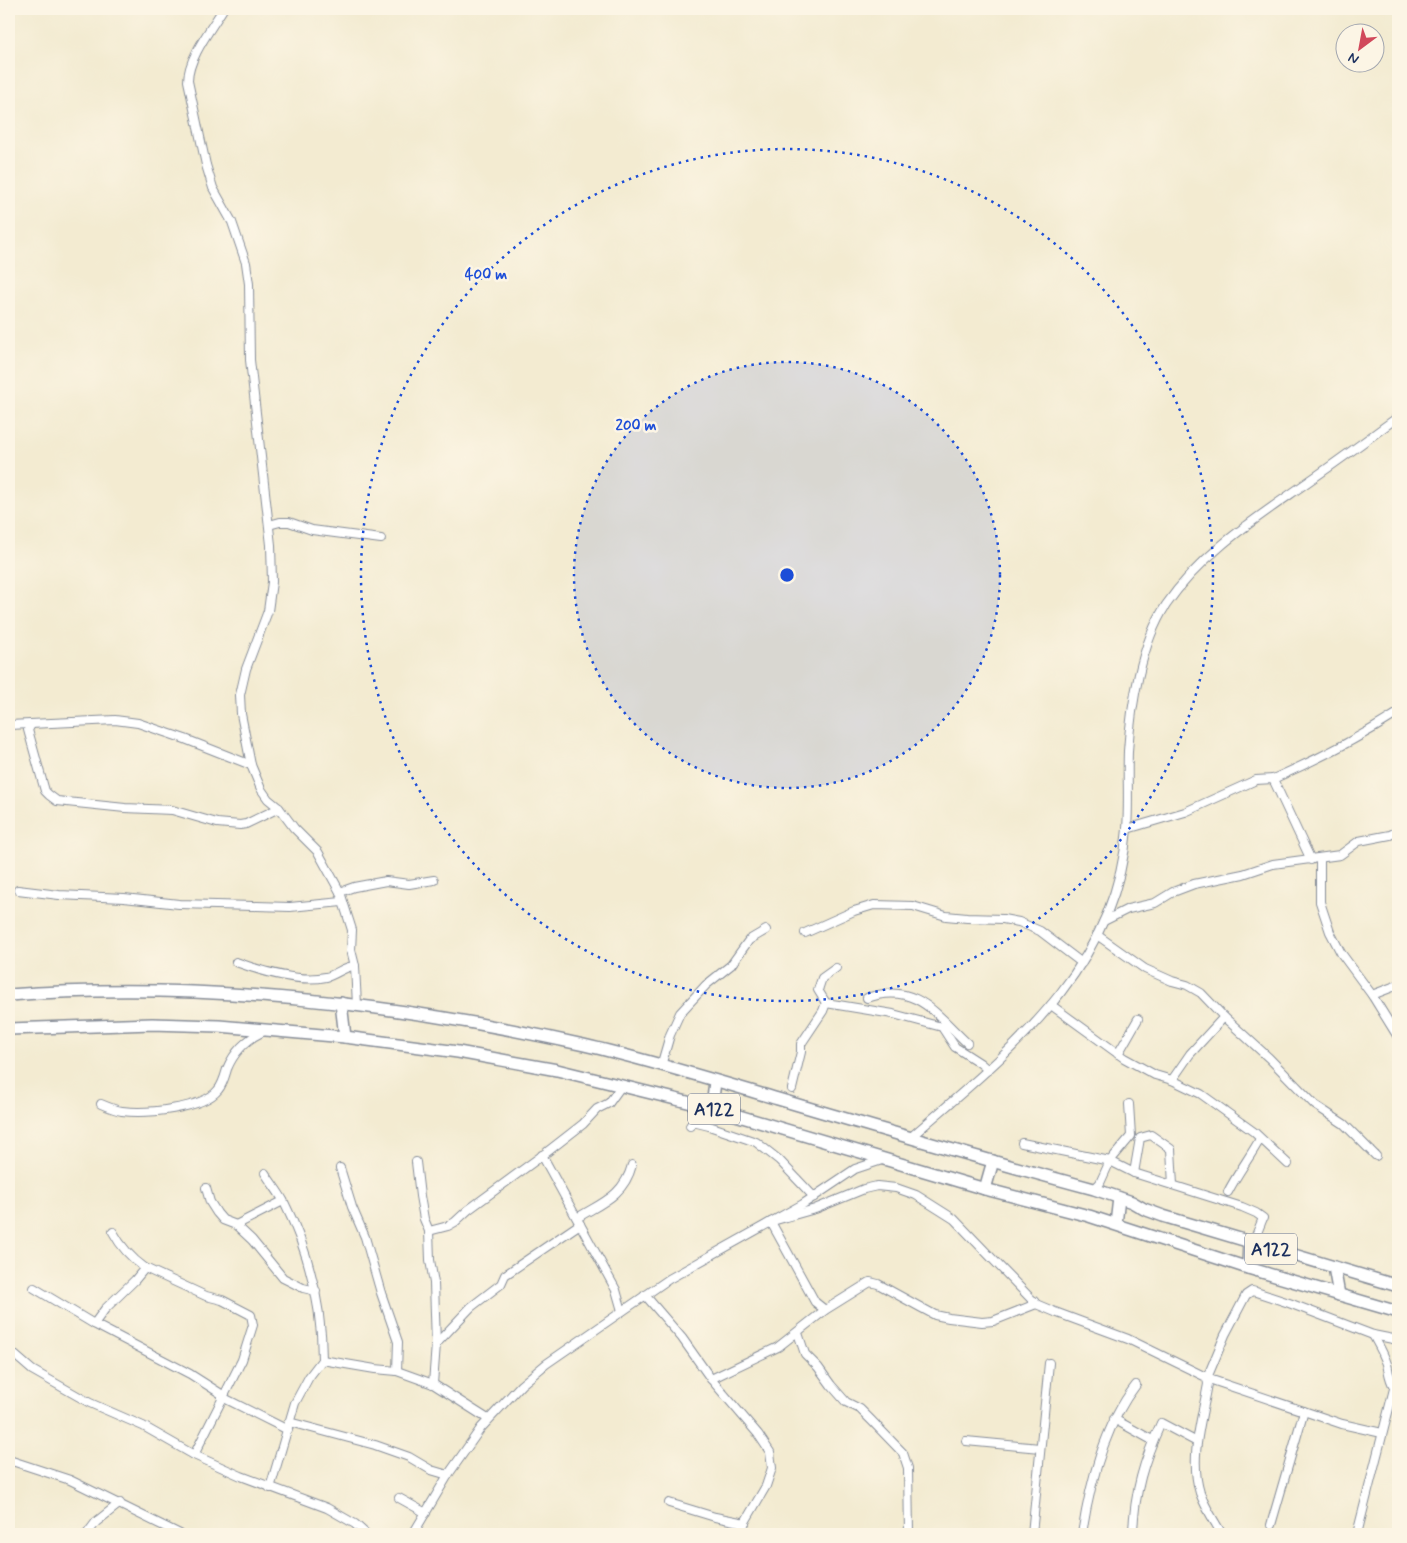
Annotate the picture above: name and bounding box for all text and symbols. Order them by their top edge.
north arrow [1334,22,1384,72]
text: N [1345,48,1362,68]
text: 400 m [465,265,507,285]
text: 200 m [616,416,657,436]
centre of rings [778,566,796,584]
road number: A122 [688,1094,740,1124]
road number: A122 [1245,1234,1297,1264]

